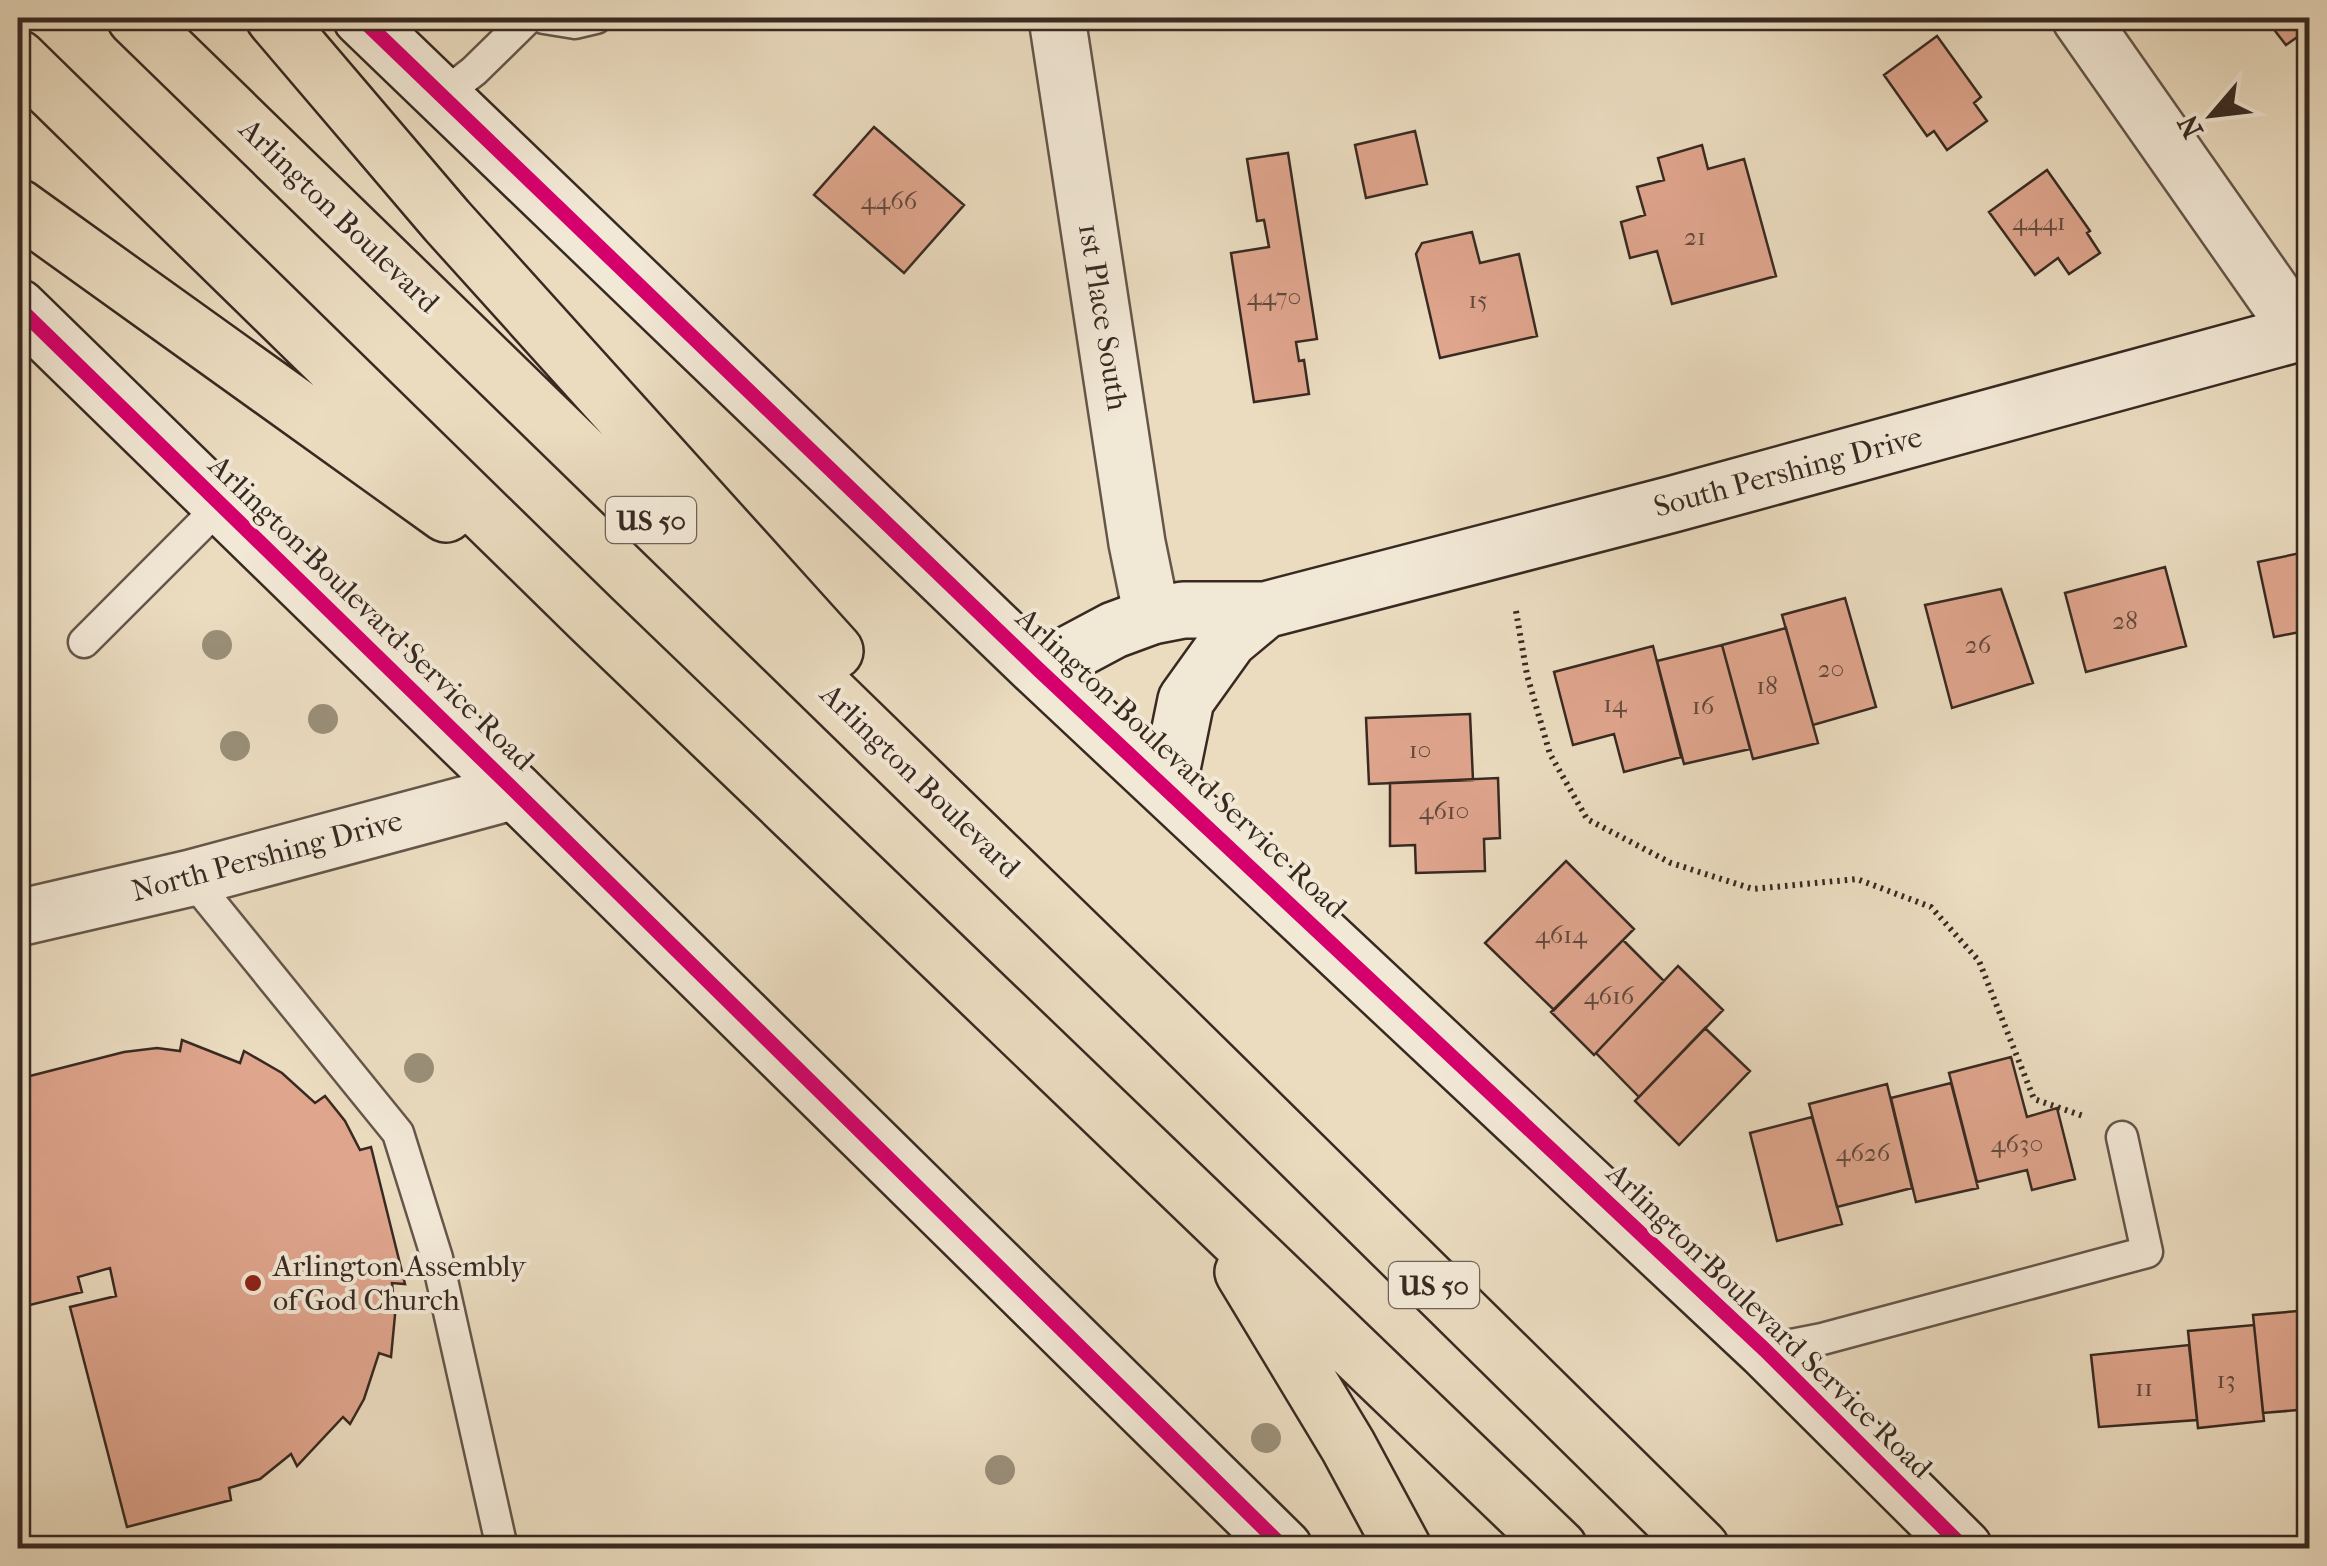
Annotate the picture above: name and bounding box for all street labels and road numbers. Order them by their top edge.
street label: Arlington Boulevard [231,111,447,321]
street label: 1st Place South [1071,221,1135,413]
street label: South Pershing Drive [1650,419,1926,525]
street label: Arlington Boulevard Service Road [200,447,541,778]
road number: US 50 [606,497,696,543]
street label: Arlington Boulevard Service Road [1008,600,1354,926]
street label: Arlington Boulevard [812,676,1028,886]
street label: North Pershing Drive [128,803,406,909]
street label: Arlington Boulevard Service Road [1598,1155,1939,1486]
road number: US 50 [1389,1262,1479,1308]

